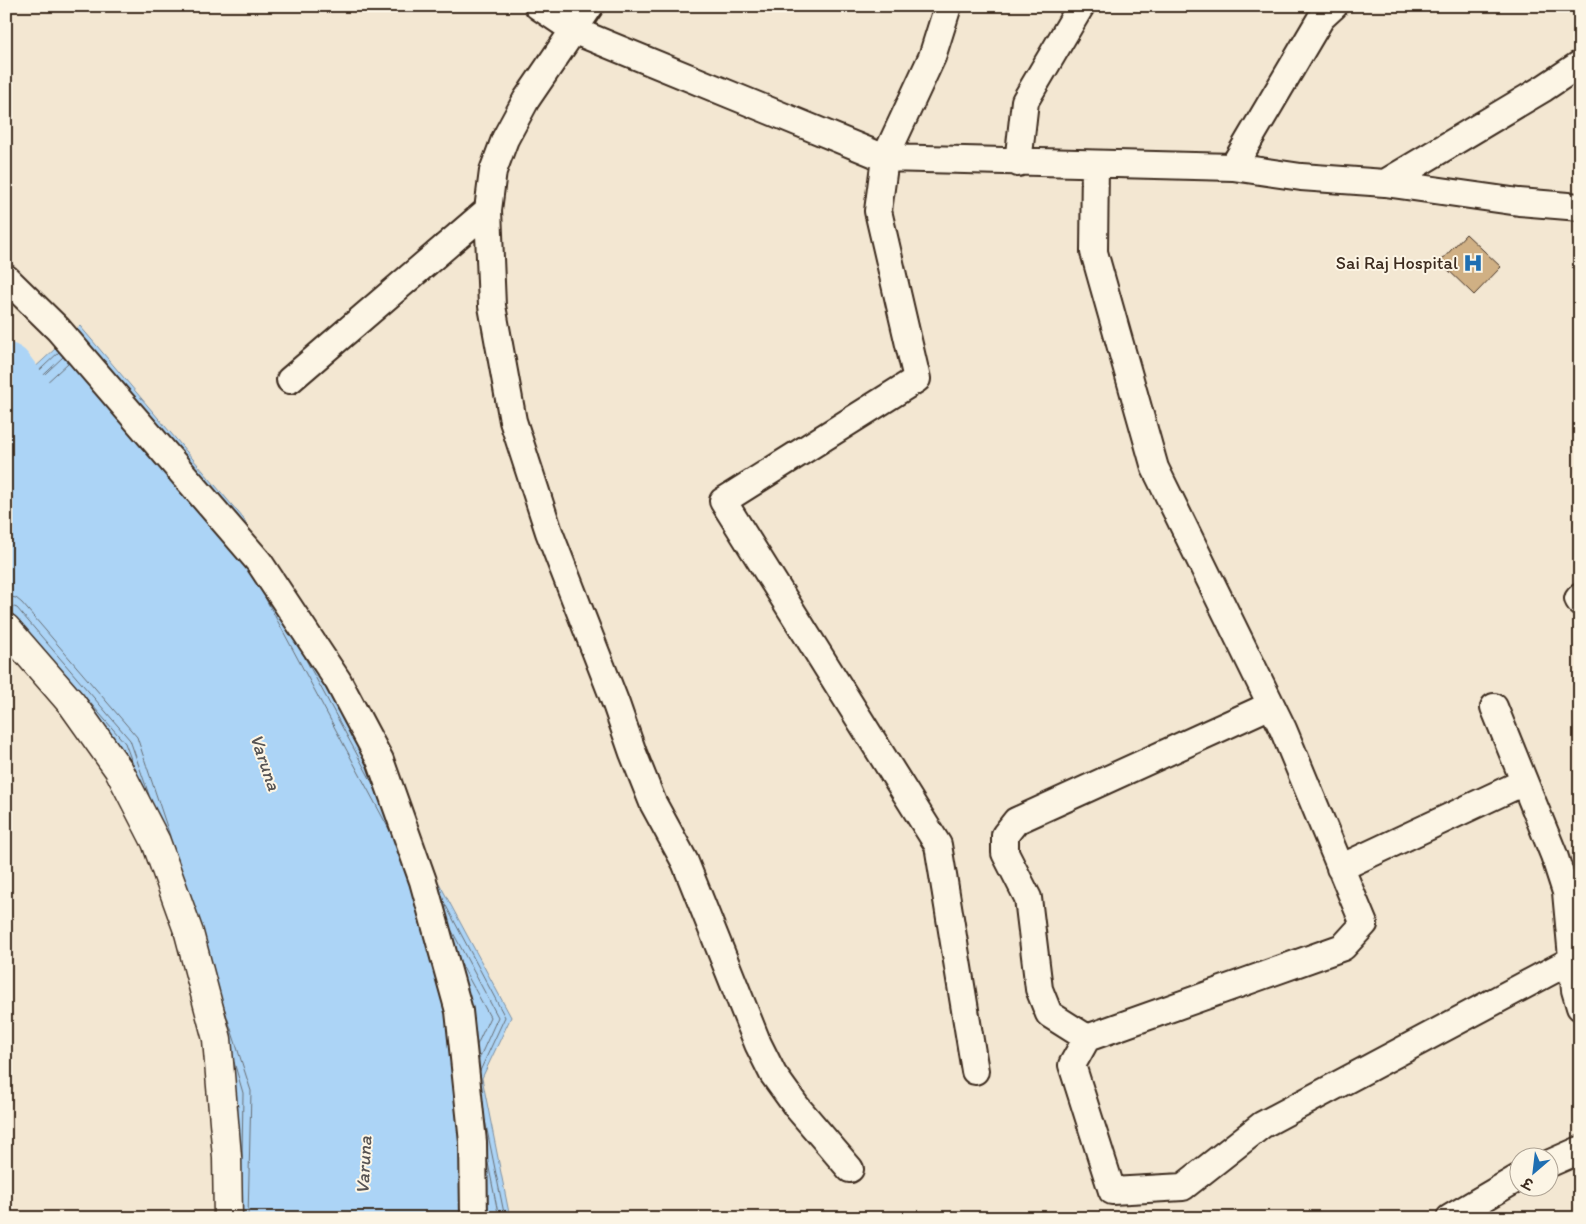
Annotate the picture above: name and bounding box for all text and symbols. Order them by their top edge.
place label: Sai Raj Hospital [1336,252,1458,274]
hospital icon: Sai Raj Hospital [1462,252,1484,274]
water label: Varuna [245,731,286,794]
water label: Varuna [350,1135,377,1195]
north arrow [1508,1146,1558,1196]
text: उ [1519,1173,1538,1194]

